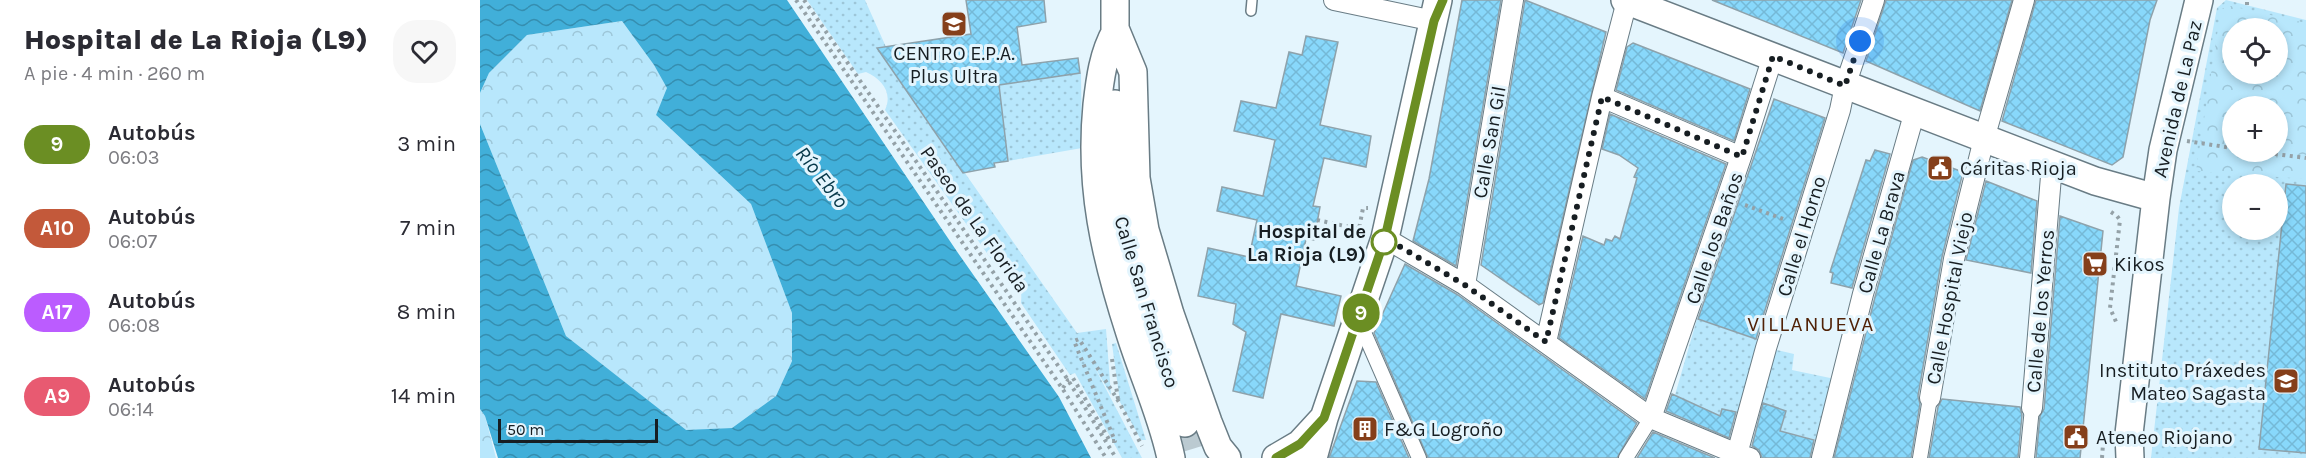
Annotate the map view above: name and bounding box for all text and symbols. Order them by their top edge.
school or university icon: CENTRO E.P.A. Plus Ultra [939,9,969,39]
street label: Avenida de La Paz [2148,18,2207,180]
map controls [2222,18,2288,240]
button: locate [2222,18,2288,84]
button: heart [393,20,456,83]
text: Hospital de La Rioja (L9) [24,23,368,56]
your location [1845,26,1875,56]
place label: CENTRO E.P.A. Plus Ultra [893,42,1015,88]
text: A pie · 4 min · 260 m [24,62,205,85]
street label: Calle San Gil [1468,84,1511,200]
button: + [2222,96,2288,162]
text: Autobús [108,120,196,146]
text: 3 min [397,131,456,157]
text: 9 [51,132,63,156]
water label: Río Ebro [791,142,854,213]
street label: Paseo de La Florida [915,142,1034,297]
text: 06:03 [108,146,160,169]
public building icon: Cáritas Rioja [1925,153,1955,183]
place label: Cáritas Rioja [1960,157,2077,180]
street label: Calle La Brava [1853,168,1910,296]
street label: Calle los Baños [1681,169,1748,307]
street label: Calle el Horno [1772,173,1831,299]
button: − [2222,174,2288,240]
text: Autobús [108,204,196,230]
street label: Calle Hospital Viejo [1921,210,1978,386]
street label: Calle San Francisco [1109,214,1184,391]
text: 7 min [400,215,456,241]
text: A10 [40,216,74,240]
place label: Hospital de La Rioja (L9) [1247,220,1366,266]
street label: Calle de los Yerros [2022,228,2059,394]
marker: Hospital de La Rioja (L9) [1371,229,1397,255]
text: 06:07 [108,230,157,253]
supermarket icon: Kikos [2080,249,2110,279]
place label: Kikos [2114,253,2165,276]
text: Autobús [108,288,196,314]
line badge: 9 [1342,294,1380,332]
text: 8 min [397,299,456,325]
text: A17 [41,300,73,324]
text: 9 [1355,301,1367,325]
district label: VILLANUEVA [1747,312,1875,336]
text: 06:08 [108,314,160,337]
place label: Instituto Práxedes Mateo Sagasta [2099,359,2266,405]
school or university icon: Instituto Práxedes Mateo Sagasta [2271,366,2301,396]
text: Autobús [108,372,196,398]
text: 14 min [391,383,456,409]
text: A9 [44,384,70,408]
text: 06:14 [108,398,154,421]
building icon: F&G Logroño [1350,414,1380,444]
scale bar [498,416,658,444]
place label: F&G Logroño [1384,418,1503,441]
text: 50 m [507,420,544,439]
public building icon: Ateneo Riojano [2061,422,2091,452]
place label: Ateneo Riojano [2096,426,2233,449]

